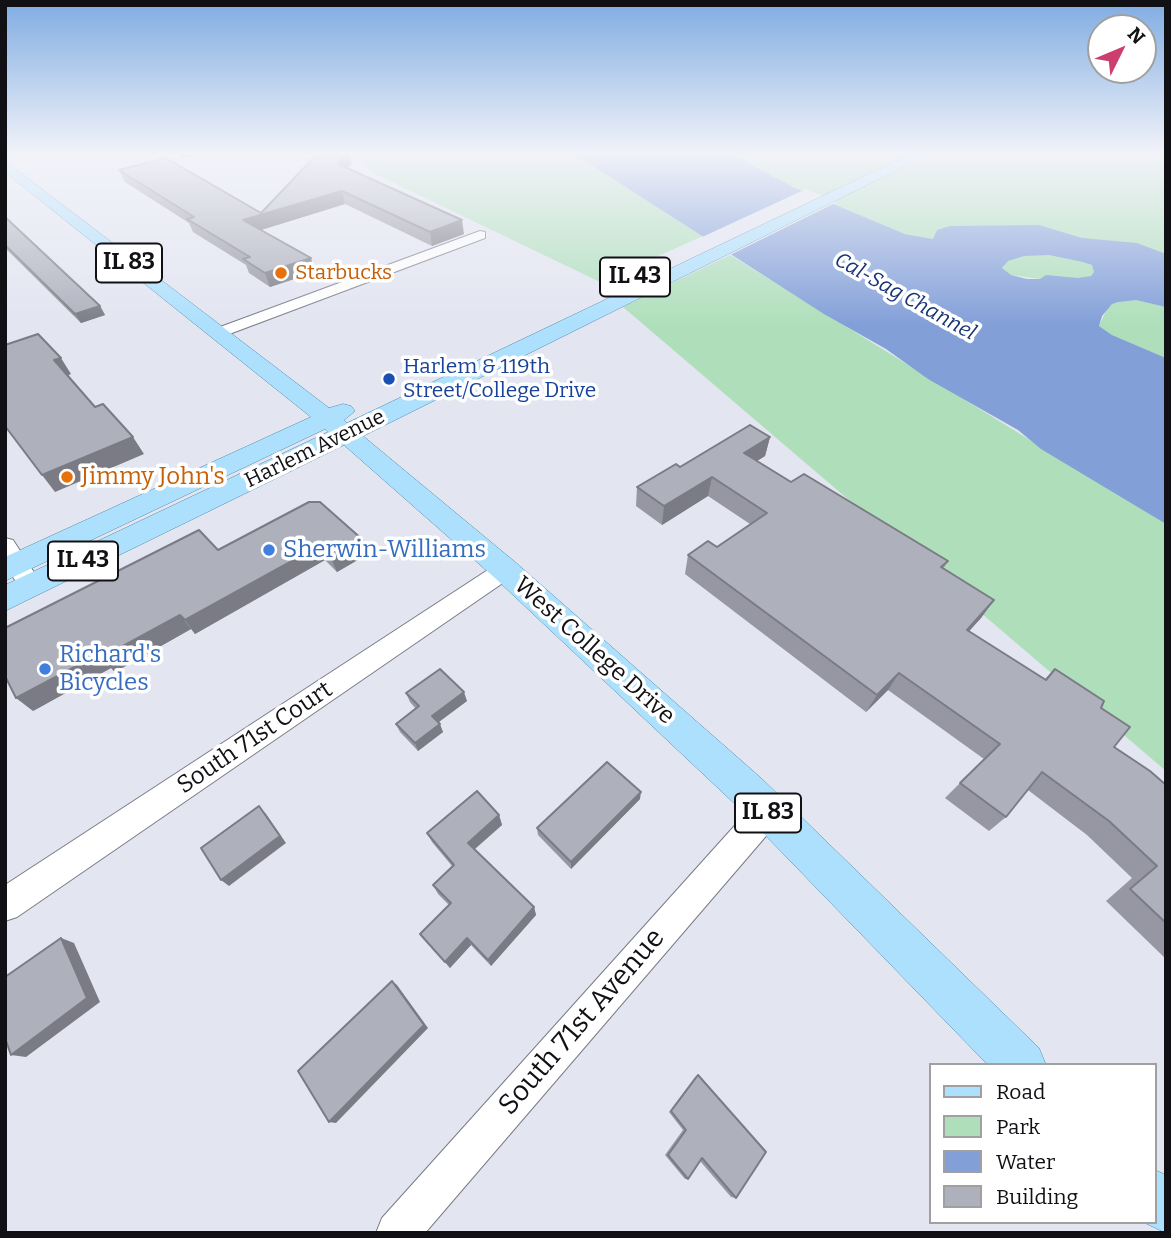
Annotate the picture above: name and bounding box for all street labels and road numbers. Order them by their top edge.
road number: IL 83 [96,244,162,282]
road number: IL 43 [600,258,670,296]
street label: Harlem Avenue [241,404,389,494]
road number: IL 43 [48,541,118,580]
street label: West College Drive [508,571,680,731]
street label: South 71st Court [172,676,338,800]
road number: IL 83 [735,793,801,832]
street label: South 71st Avenue [492,922,672,1122]

